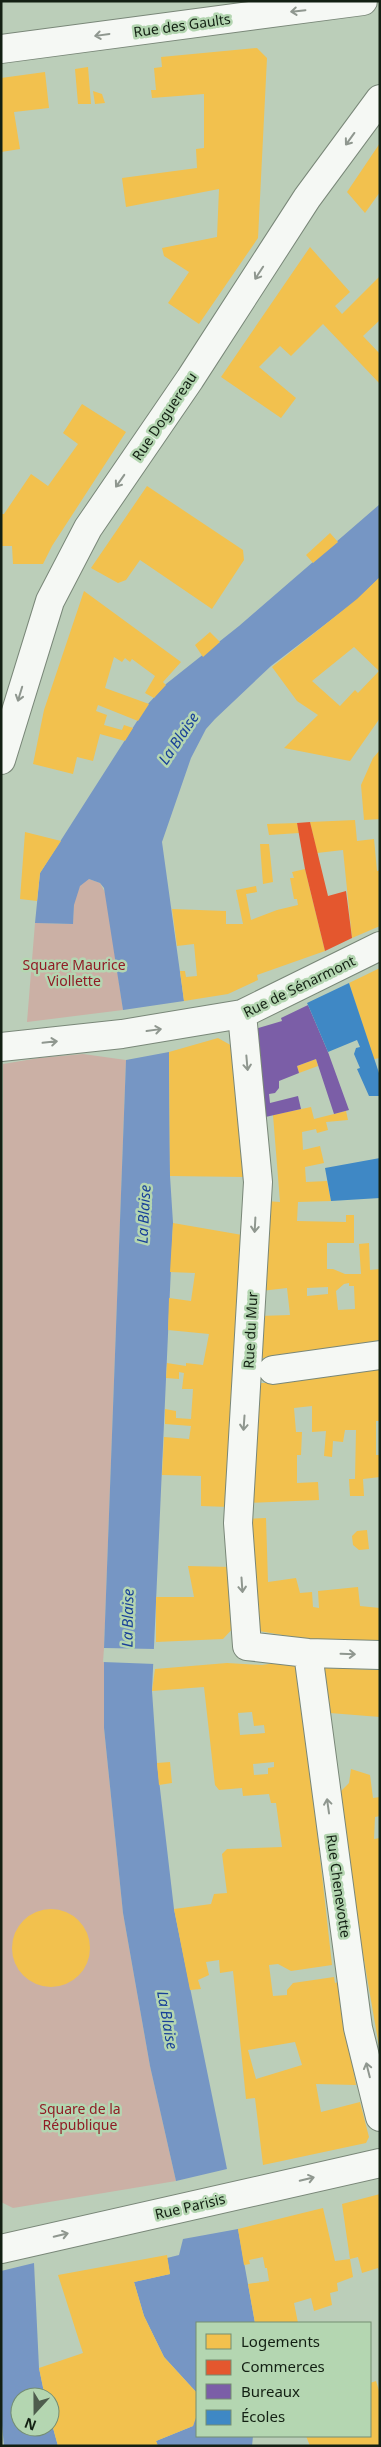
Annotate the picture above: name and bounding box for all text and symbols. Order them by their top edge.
one-way arrow [290,6,306,16]
street label: Rue des Gaults [132,9,232,41]
one-way arrow [94,31,110,41]
one-way arrow [345,132,355,146]
one-way arrow [253,266,263,280]
street label: Rue Doguereau [127,368,201,464]
one-way arrow [115,474,125,488]
one-way arrow [15,685,24,701]
water label: La Blaise [153,708,203,768]
street label: Rue de Sénarmont [240,951,358,1021]
park label: Square Maurice Viollette [22,955,126,990]
one-way arrow [146,1024,162,1034]
one-way arrow [41,1037,57,1047]
one-way arrow [242,1055,252,1071]
water label: La Blaise [131,1184,155,1244]
one-way arrow [251,1217,260,1233]
street label: Rue du Mur [238,1291,262,1369]
one-way arrow [240,1414,249,1430]
one-way arrow [238,1577,247,1593]
water label: La Blaise [116,1588,138,1648]
one-way arrow [339,1649,355,1659]
one-way arrow [323,1798,333,1814]
street label: Rue Chenevotte [322,1833,356,1939]
water label: La Blaise [153,1989,183,2051]
one-way arrow [363,2062,372,2078]
park label: Square de la République [39,2099,121,2134]
one-way arrow [299,2174,315,2183]
street label: Rue Parisis [153,2189,227,2223]
one-way arrow [53,2230,69,2239]
legend [196,2322,371,2437]
text: Logements [241,2331,320,2351]
text: Commerces [241,2356,325,2376]
text: Bureaux [241,2381,300,2401]
north arrow [10,2387,60,2437]
text: Écoles [241,2406,285,2426]
text: N [21,2414,39,2436]

